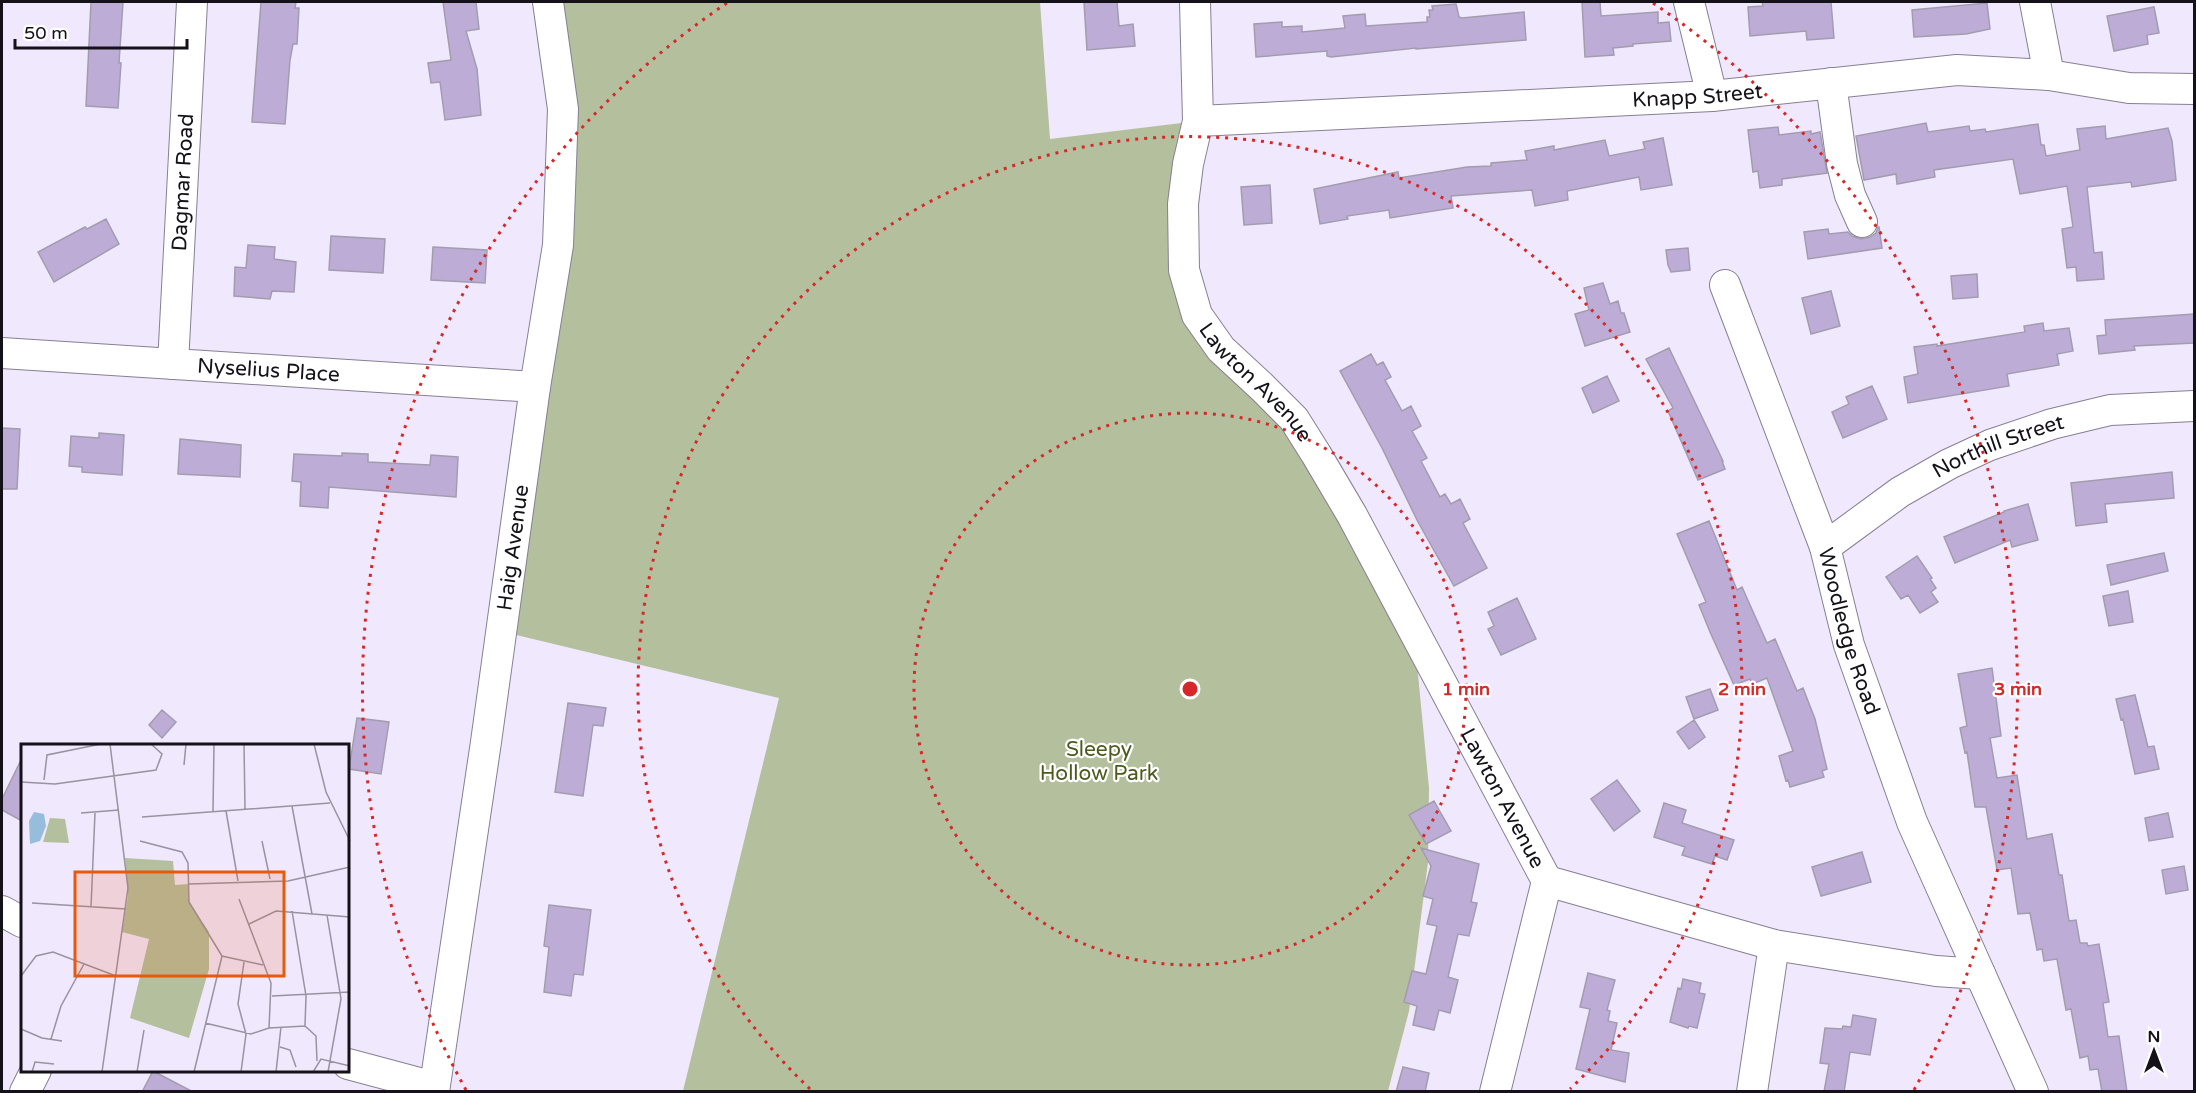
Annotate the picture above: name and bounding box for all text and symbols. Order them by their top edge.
scale bar [15,12,188,50]
text: 50 m [24,22,68,44]
street label: Knapp Street [1632,78,1764,112]
street label: Dagmar Road [166,113,199,252]
street label: Lawton Avenue [1194,318,1318,446]
street label: Nyselius Place [196,353,341,387]
street label: Northill Street [1928,409,2066,483]
street label: Haig Avenue [492,483,534,612]
street label: Woodledge Road [1813,545,1885,718]
text: 1 min [1442,678,1490,700]
text: 2 min [1718,678,1766,700]
text: 3 min [1994,678,2042,700]
centre of rings [1180,679,1200,699]
street label: Lawton Avenue [1455,724,1550,872]
park label: Sleepy Hollow Park [1040,737,1158,786]
inset map [21,744,350,1072]
north arrow [2124,1021,2184,1081]
text: N [2148,1027,2160,1047]

